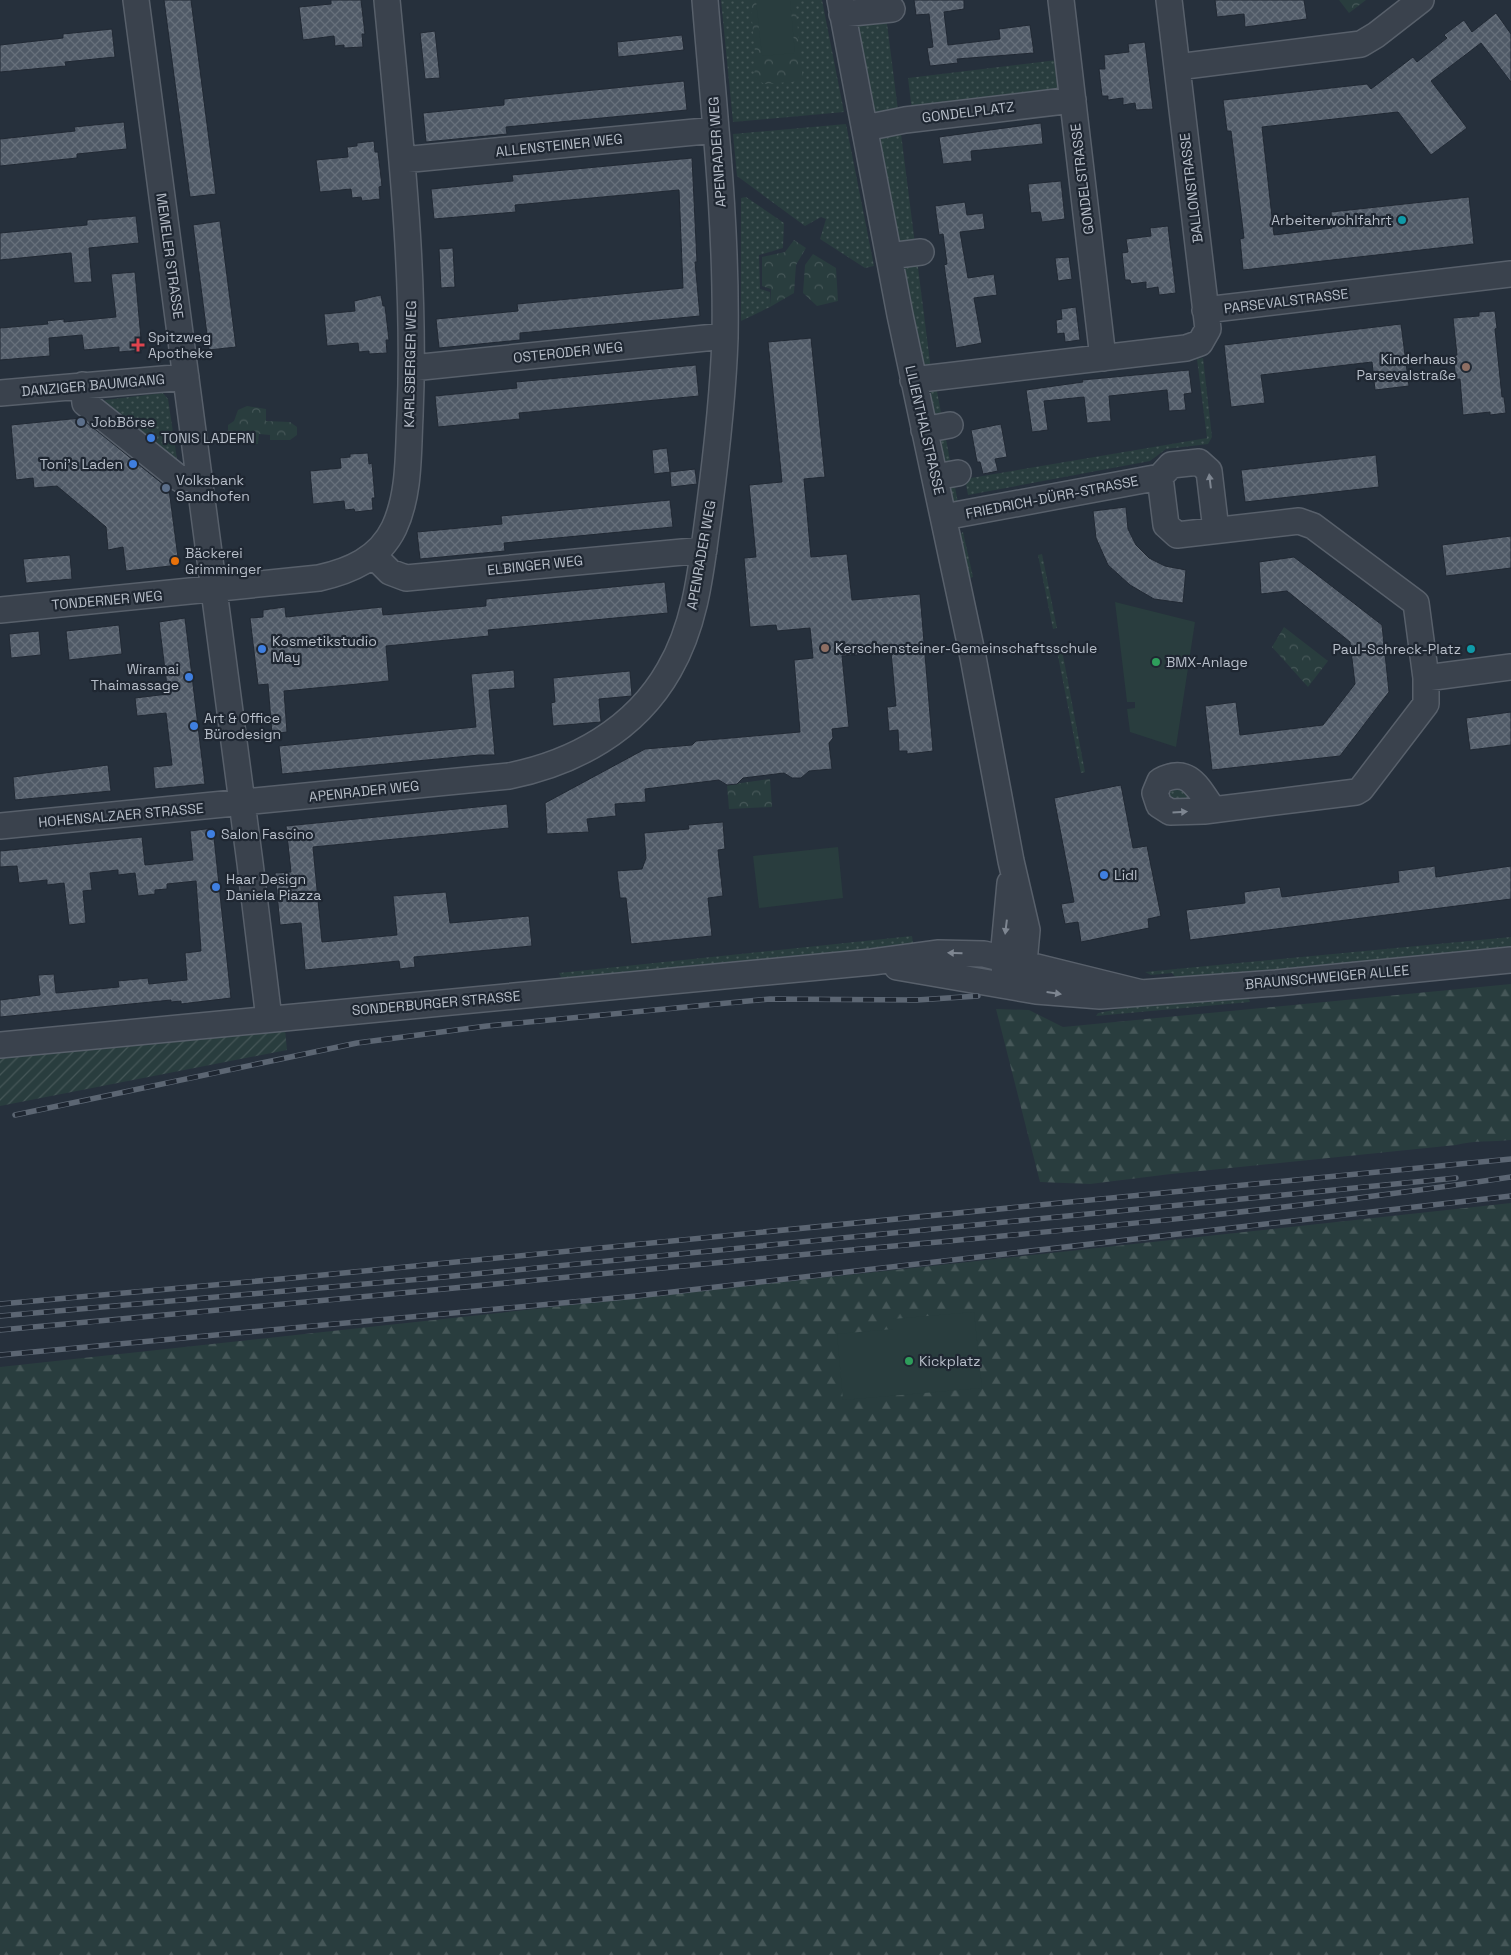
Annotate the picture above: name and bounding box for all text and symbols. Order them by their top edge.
street label: APENRADER WEG [704,96,730,208]
street label: GONDELPLATZ [921,97,1015,127]
street label: GONDELSTRASSE [1066,122,1098,236]
street label: ALLENSTEINER WEG [494,129,624,161]
street label: BALLONSTRASSE [1175,132,1207,244]
street label: MEMELER STRASSE [152,192,188,320]
place label: Arbeiterwohlfahrt [1271,211,1392,229]
marker: Arbeiterwohlfahrt [1396,214,1408,226]
street label: PARSEVALSTRASSE [1223,284,1349,318]
street label: KARLSBERGER WEG [400,300,420,428]
place label: Spitzweg Apotheke [148,328,213,362]
street label: OSTERODER WEG [512,337,624,367]
marker: Spitzweg Apotheke [132,339,144,351]
place label: Kinderhaus Parsevalstraße [1357,350,1456,384]
marker: Kinderhaus Parsevalstraße [1460,361,1472,373]
street label: LILIENTHALSTRASSE [901,364,949,497]
street label: DANZIGER BAUMGANG [20,370,166,400]
place label: JobBörse [91,413,155,431]
marker: JobBörse [75,416,87,428]
place label: TONIS LADERN [161,429,255,447]
marker: TONIS LADERN [145,432,157,444]
place label: Toni's Laden [40,455,123,473]
marker: Toni's Laden [127,458,139,470]
place label: Volksbank Sandhofen [176,471,250,505]
street label: FRIEDRICH-DÜRR-STRASSE [964,471,1140,523]
one-way arrow [1206,473,1214,489]
marker: Volksbank Sandhofen [160,482,172,494]
street label: APENRADER WEG [683,499,719,611]
place label: Bäckerei Grimminger [185,544,262,578]
street label: ELBINGER WEG [486,551,584,579]
marker: Bäckerei Grimminger [169,555,181,567]
street label: TONDERNER WEG [51,586,163,614]
place label: Kosmetikstudio May [272,632,377,666]
place label: Kerschensteiner-Gemeinschaftsschule [835,639,1097,657]
place label: Paul-Schreck-Platz [1333,640,1461,658]
marker: Kerschensteiner-Gemeinschaftsschule [819,642,831,654]
marker: Kosmetikstudio May [256,643,268,655]
marker: Paul-Schreck-Platz [1465,643,1477,655]
place label: BMX-Anlage [1166,653,1248,671]
marker: BMX-Anlage [1150,656,1162,668]
place label: Wiramai Thaimassage [91,660,179,694]
marker: Wiramai Thaimassage [183,671,195,683]
place label: Art & Office Bürodesign [204,709,281,743]
marker: Art & Office Bürodesign [188,720,200,732]
street label: APENRADER WEG [308,776,420,806]
street label: HOHENSALZAER STRASSE [37,799,205,831]
one-way arrow [1173,807,1189,815]
place label: Salon Fascino [221,825,314,843]
marker: Salon Fascino [205,828,217,840]
place label: Lidl [1114,866,1138,884]
marker: Lidl [1098,869,1110,881]
place label: Haar Design Daniela Piazza [226,870,321,904]
marker: Haar Design Daniela Piazza [210,881,222,893]
one-way arrow [1002,919,1010,935]
one-way arrow [947,949,963,957]
street label: BRAUNSCHWEIGER ALLEE [1244,961,1410,993]
street label: SONDERBURGER STRASSE [351,987,521,1019]
one-way arrow [1047,989,1063,997]
place label: Kickplatz [919,1352,981,1370]
marker: Kickplatz [903,1355,915,1367]

